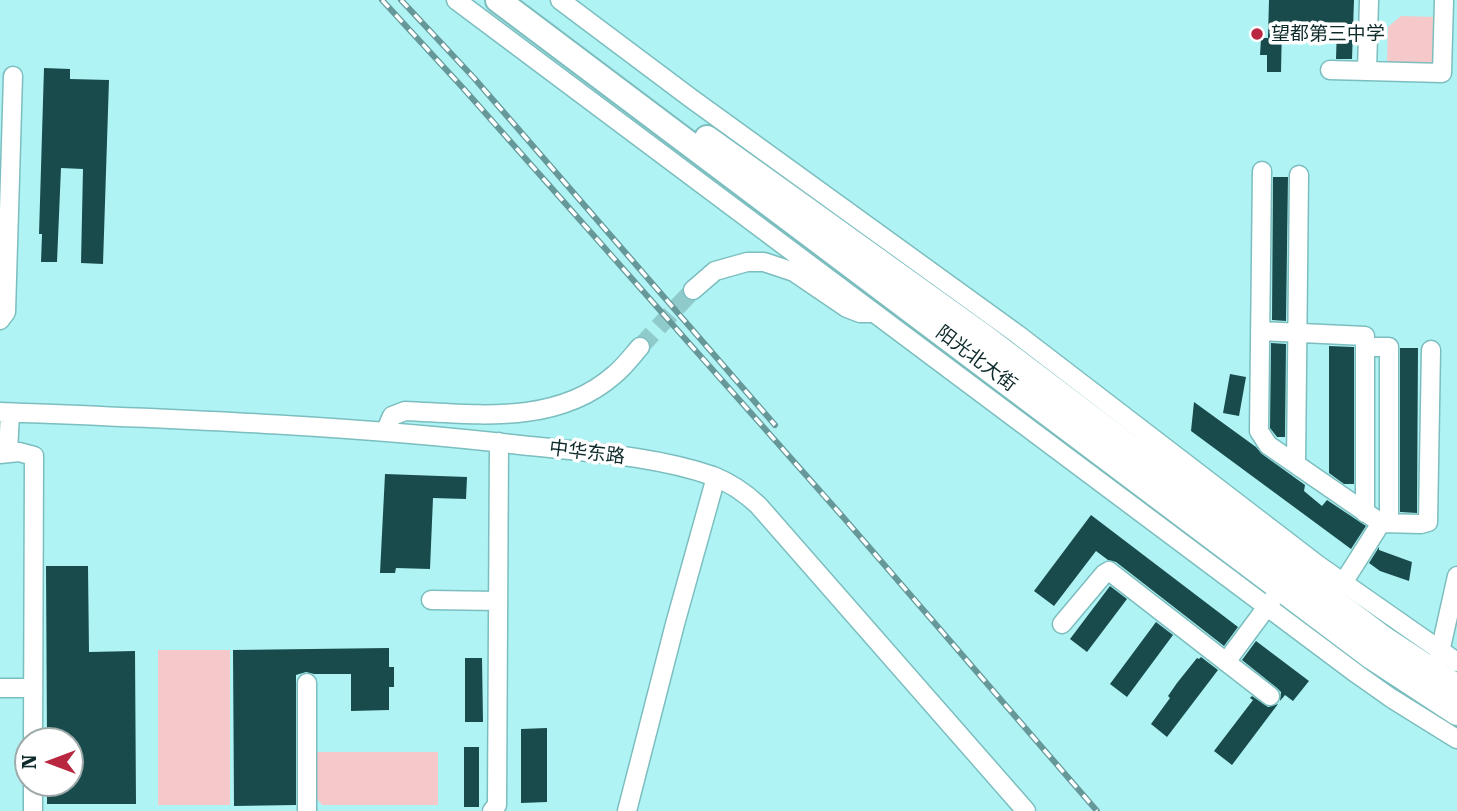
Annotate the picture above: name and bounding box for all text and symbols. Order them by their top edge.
place label: 望都第三中学 [1271,23,1385,45]
marker: 望都第三中学 [1249,26,1265,42]
street label: 阳光北大街 [931,321,1021,397]
street label: 中华东路 [548,437,626,469]
north arrow [14,727,84,797]
text: N [18,755,41,769]

